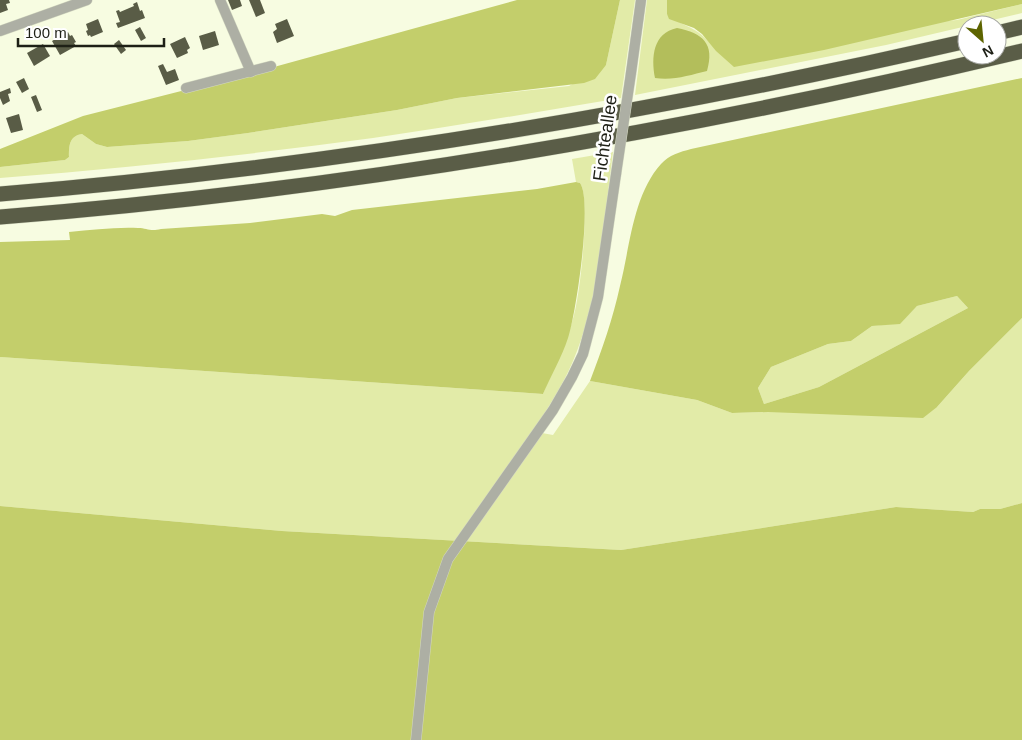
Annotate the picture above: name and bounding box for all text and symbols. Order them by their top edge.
scale bar [18,15,164,47]
north arrow [957,15,1007,65]
text: 100 m [25,24,67,41]
text: N [980,42,996,61]
street label: Fichteallee [589,94,621,182]

